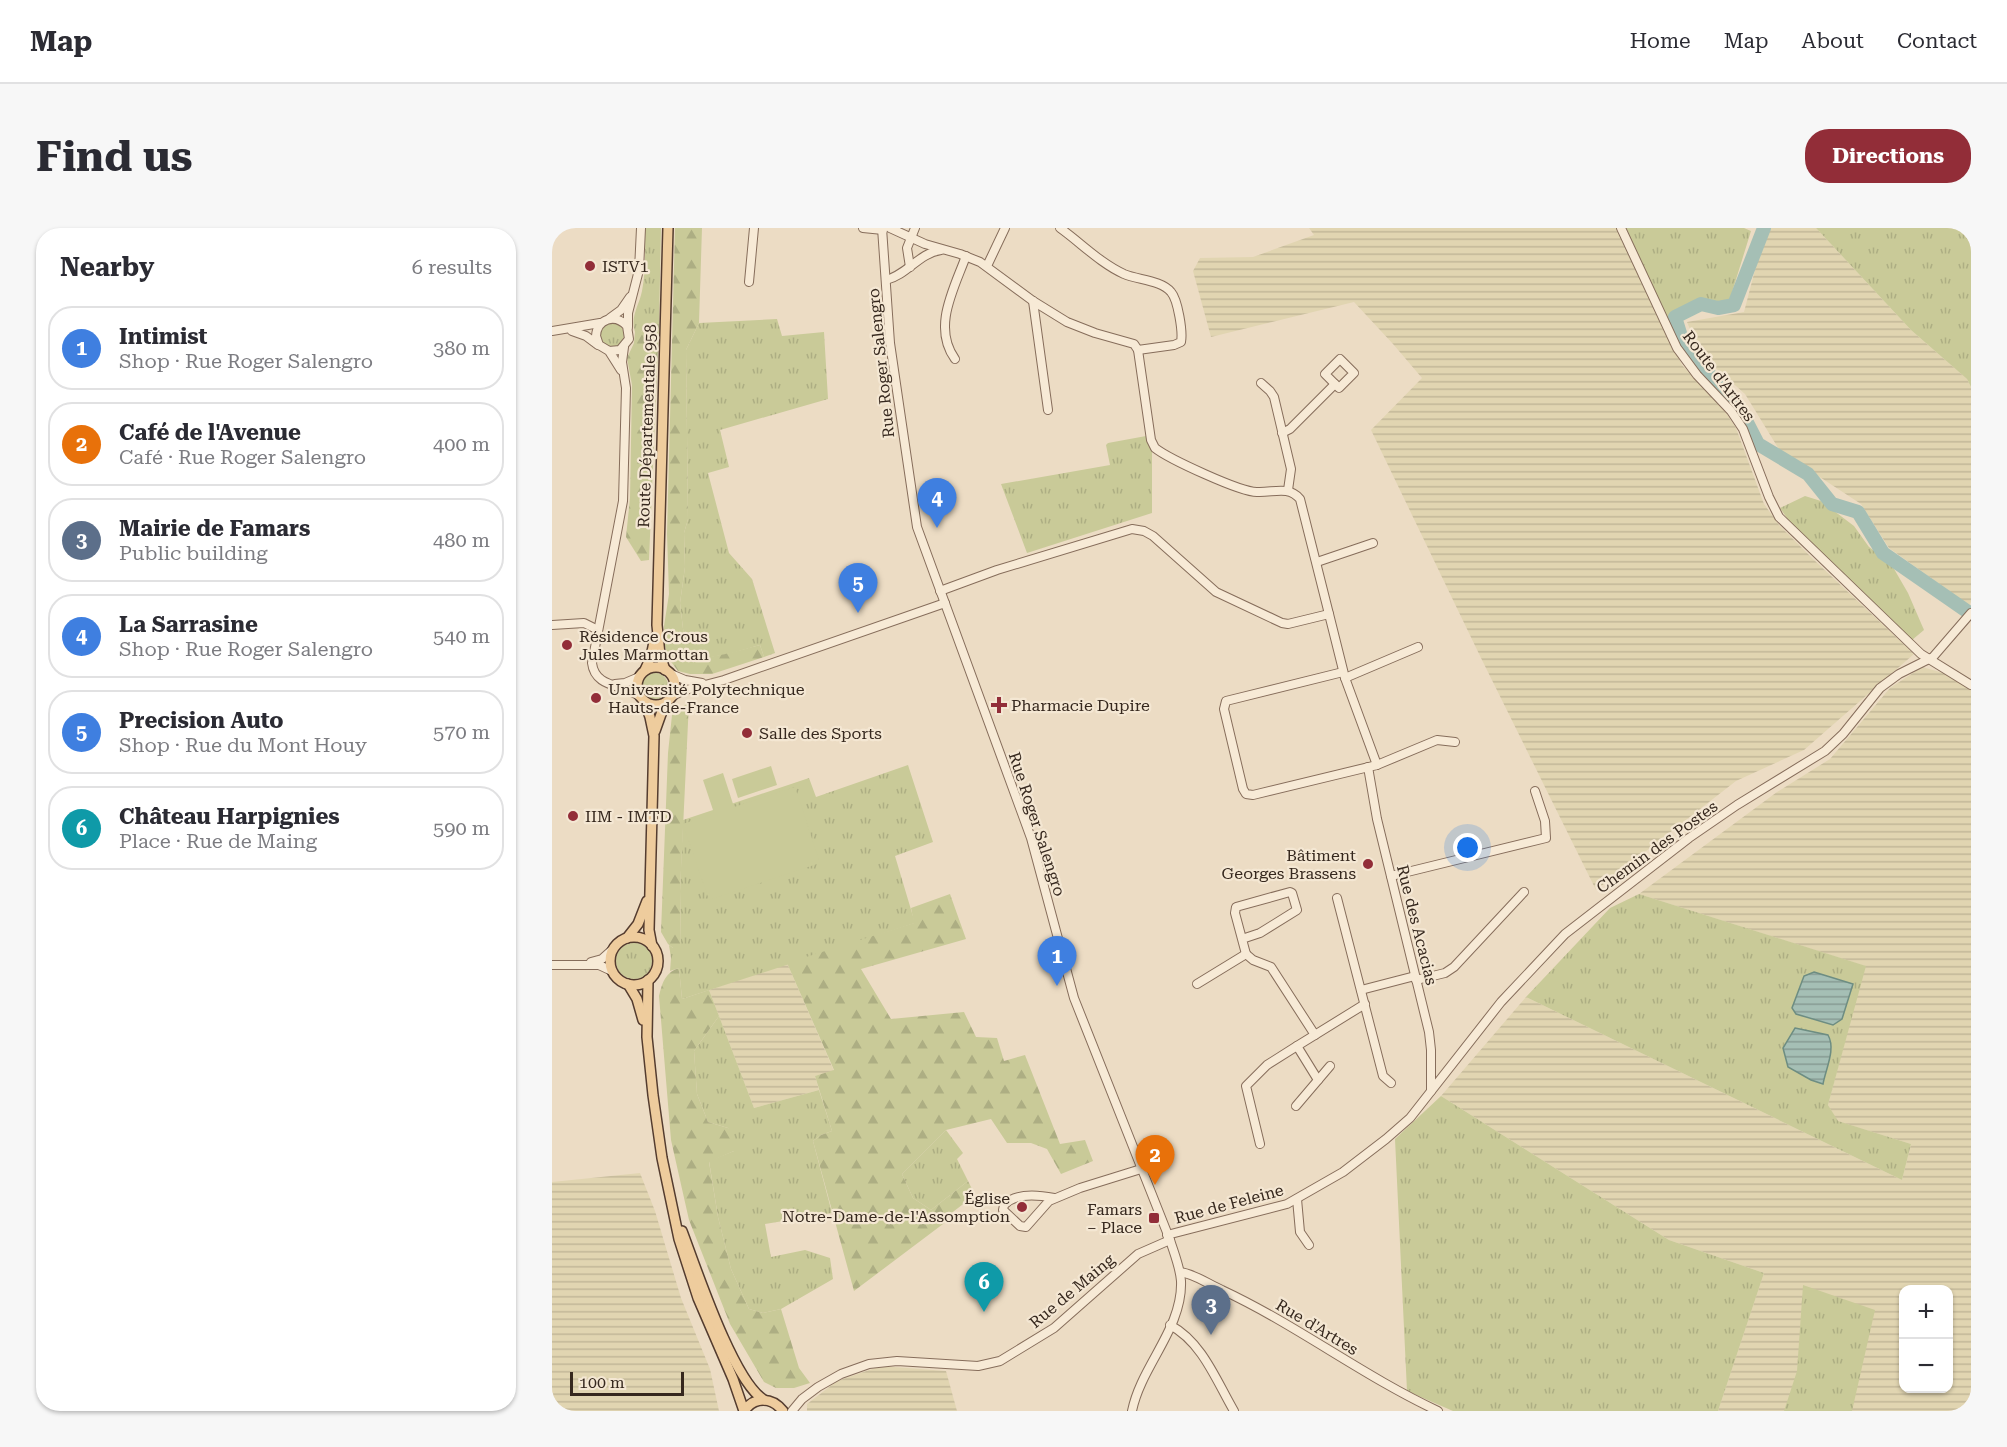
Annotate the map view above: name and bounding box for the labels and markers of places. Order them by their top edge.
place label: ISTV1 [602,257,649,276]
marker: ISTV1 [583,259,597,273]
pin: 4 [918,478,956,528]
pin: 5 [838,564,878,613]
place label: Résidence Crous Jules Marmottan [579,627,709,664]
marker: Résidence Crous Jules Marmottan [560,638,574,652]
place label: Université Polytechnique Hauts-de-France [608,680,805,717]
marker: Université Polytechnique Hauts-de-France [589,691,603,705]
place label: Pharmacie Dupire [1011,696,1150,715]
marker: Pharmacie Dupire [992,698,1006,712]
place label: Salle des Sports [759,724,882,743]
marker: Salle des Sports [740,726,754,740]
place label: IIM - IMTD [585,807,672,826]
marker: IIM - IMTD [566,809,580,823]
place label: Bâtiment Georges Brassens [1222,846,1356,883]
marker: Bâtiment Georges Brassens [1361,857,1375,871]
pin: 1 [1038,936,1076,986]
pin: 2 [1136,1136,1174,1185]
place label: Église Notre-Dame-de-l'Assomption [782,1189,1010,1226]
marker: Église Notre-Dame-de-l'Assomption [1015,1200,1029,1214]
place label: Famars – Place [1087,1200,1142,1237]
marker: Famars – Place [1147,1211,1161,1225]
pin: 6 [964,1262,1004,1312]
pin: 3 [1192,1286,1230,1335]

